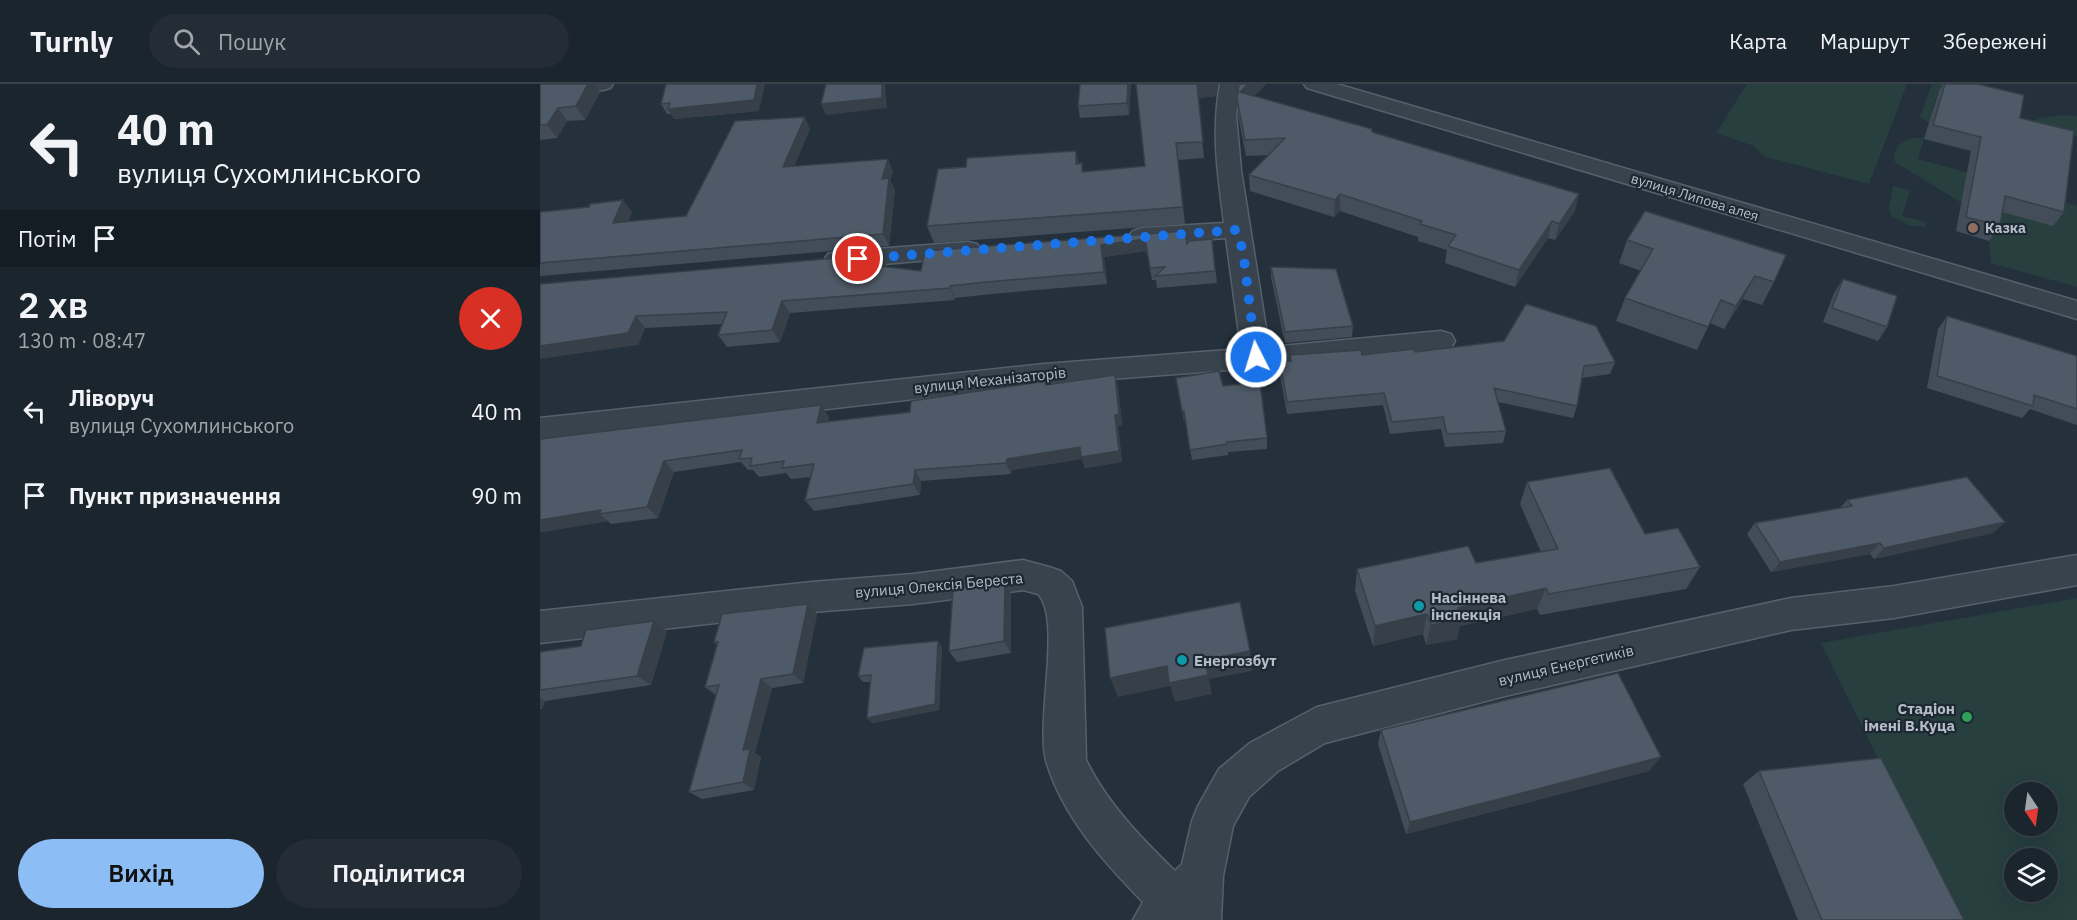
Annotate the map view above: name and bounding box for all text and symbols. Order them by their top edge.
search box [149,14,569,68]
text: Turnly [30,23,113,60]
icon: search [170,25,203,58]
text: Пошук [218,27,286,56]
text: Карта [1729,27,1787,55]
text: Маршрут [1820,27,1910,55]
text: Збережені [1943,27,2047,55]
text: 40 m [117,102,215,157]
icon: left [18,108,96,186]
text: вулиця Сухомлинського [117,155,421,190]
street label: вулиця Липова алея [1629,169,1761,225]
place label: Казка [1985,219,2026,237]
marker: Казка [1966,221,1980,235]
icon: arrive [88,222,121,255]
text: Потім [18,224,76,253]
pin [832,233,883,284]
icon: arrive [841,242,874,275]
text: 2 хв [18,281,88,328]
button: close [459,287,522,350]
position arrow [1224,325,1288,389]
text: 130 m · 08:47 [18,327,146,354]
street label: вулиця Механізаторів [913,363,1067,397]
text: Ліворуч [69,383,154,412]
icon: left [18,395,51,428]
text: 40 m [471,397,522,426]
text: вулиця Сухомлинського [69,412,294,439]
icon: arrive [18,479,51,512]
text: Пункт призначення [69,481,281,510]
text: 90 m [471,481,522,510]
street label: вулиця Олексія Береста [854,568,1024,602]
place label: Насіннева інспекція [1431,588,1507,624]
marker: Насіннева інспекція [1412,599,1426,613]
street label: вулиця Енергетиків [1496,640,1636,690]
place label: Енергозбут [1194,651,1277,670]
marker: Енергозбут [1175,653,1189,667]
place label: Стадіон імені В.Куца [1864,699,1955,735]
marker: Стадіон імені В.Куца [1960,710,1974,724]
north arrow [2004,782,2058,836]
map controls [2004,782,2058,902]
button: Вихід [18,839,264,908]
button: Поділитися [276,839,522,908]
button: layers [2004,848,2058,902]

